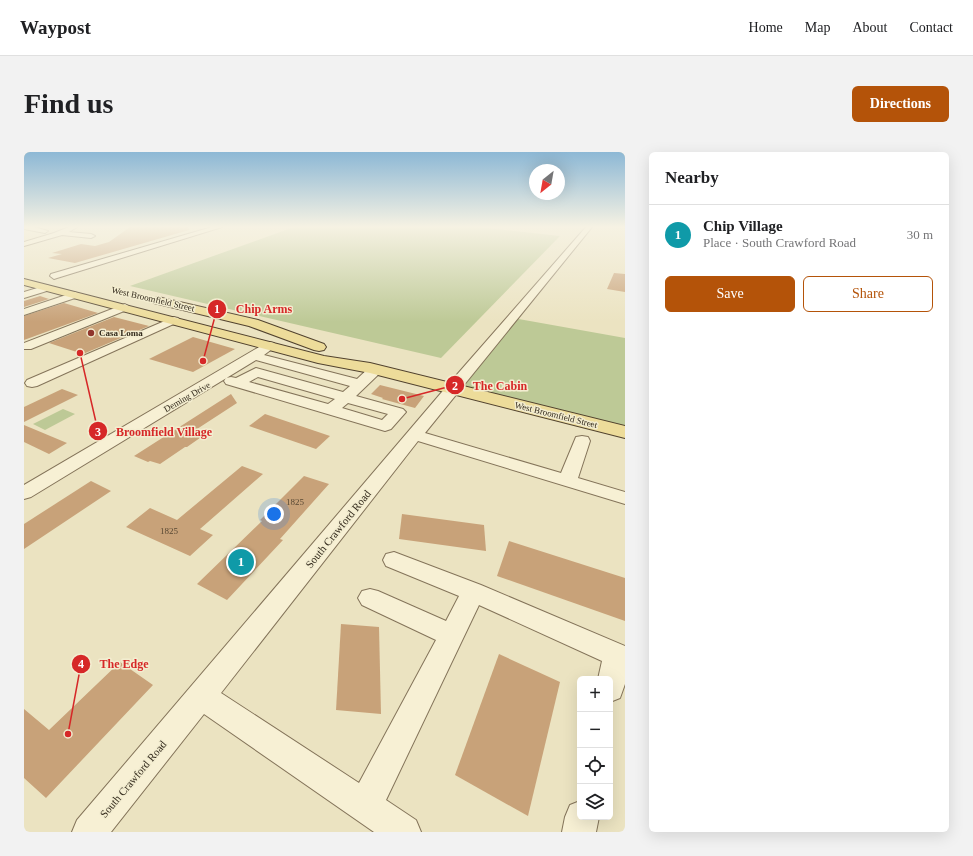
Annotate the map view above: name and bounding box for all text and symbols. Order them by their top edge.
text: Waypost [20,17,91,38]
text: Home [749,20,783,35]
text: Map [805,20,830,35]
text: About [852,20,887,35]
text: Contact [909,20,953,35]
button: Directions [852,86,949,122]
text: Find us [24,88,114,119]
north arrow [529,164,565,200]
text: Nearby [665,168,719,187]
text: Chip Village [703,218,783,234]
text: 1 [675,227,681,242]
text: 30 m [907,227,933,242]
text: Place · South Crawford Road [703,235,856,250]
button: Save [665,276,795,312]
button: Share [803,276,933,312]
street label: West Broomfield Street [111,285,196,314]
callout: Chip Arms [207,297,300,321]
text: 1 [214,302,220,316]
text: Chip Arms [236,302,293,316]
marker: Casa Loma [86,328,96,338]
place label: Casa Loma [99,328,143,338]
callout: The Cabin [445,373,535,397]
text: 2 [452,379,458,393]
text: The Cabin [473,379,527,393]
street label: Deming Drive [162,380,212,414]
street label: West Broomfield Street [514,400,599,430]
callout: Broomfield Village [88,419,221,443]
text: 3 [95,425,101,439]
text: Broomfield Village [116,425,213,439]
street label: South Crawford Road [303,487,373,570]
house number: 1825 [286,497,305,507]
your location [264,504,284,524]
house number: 1825 [160,526,179,536]
pin: 1 [228,547,254,577]
callout: The Edge [71,652,156,676]
text: 4 [78,657,84,671]
text: The Edge [99,657,149,671]
map controls [577,676,613,820]
button: + [577,676,613,712]
button: − [577,712,613,748]
street label: South Crawford Road [97,738,169,820]
button: locate [577,748,613,784]
button: layers [577,784,613,820]

